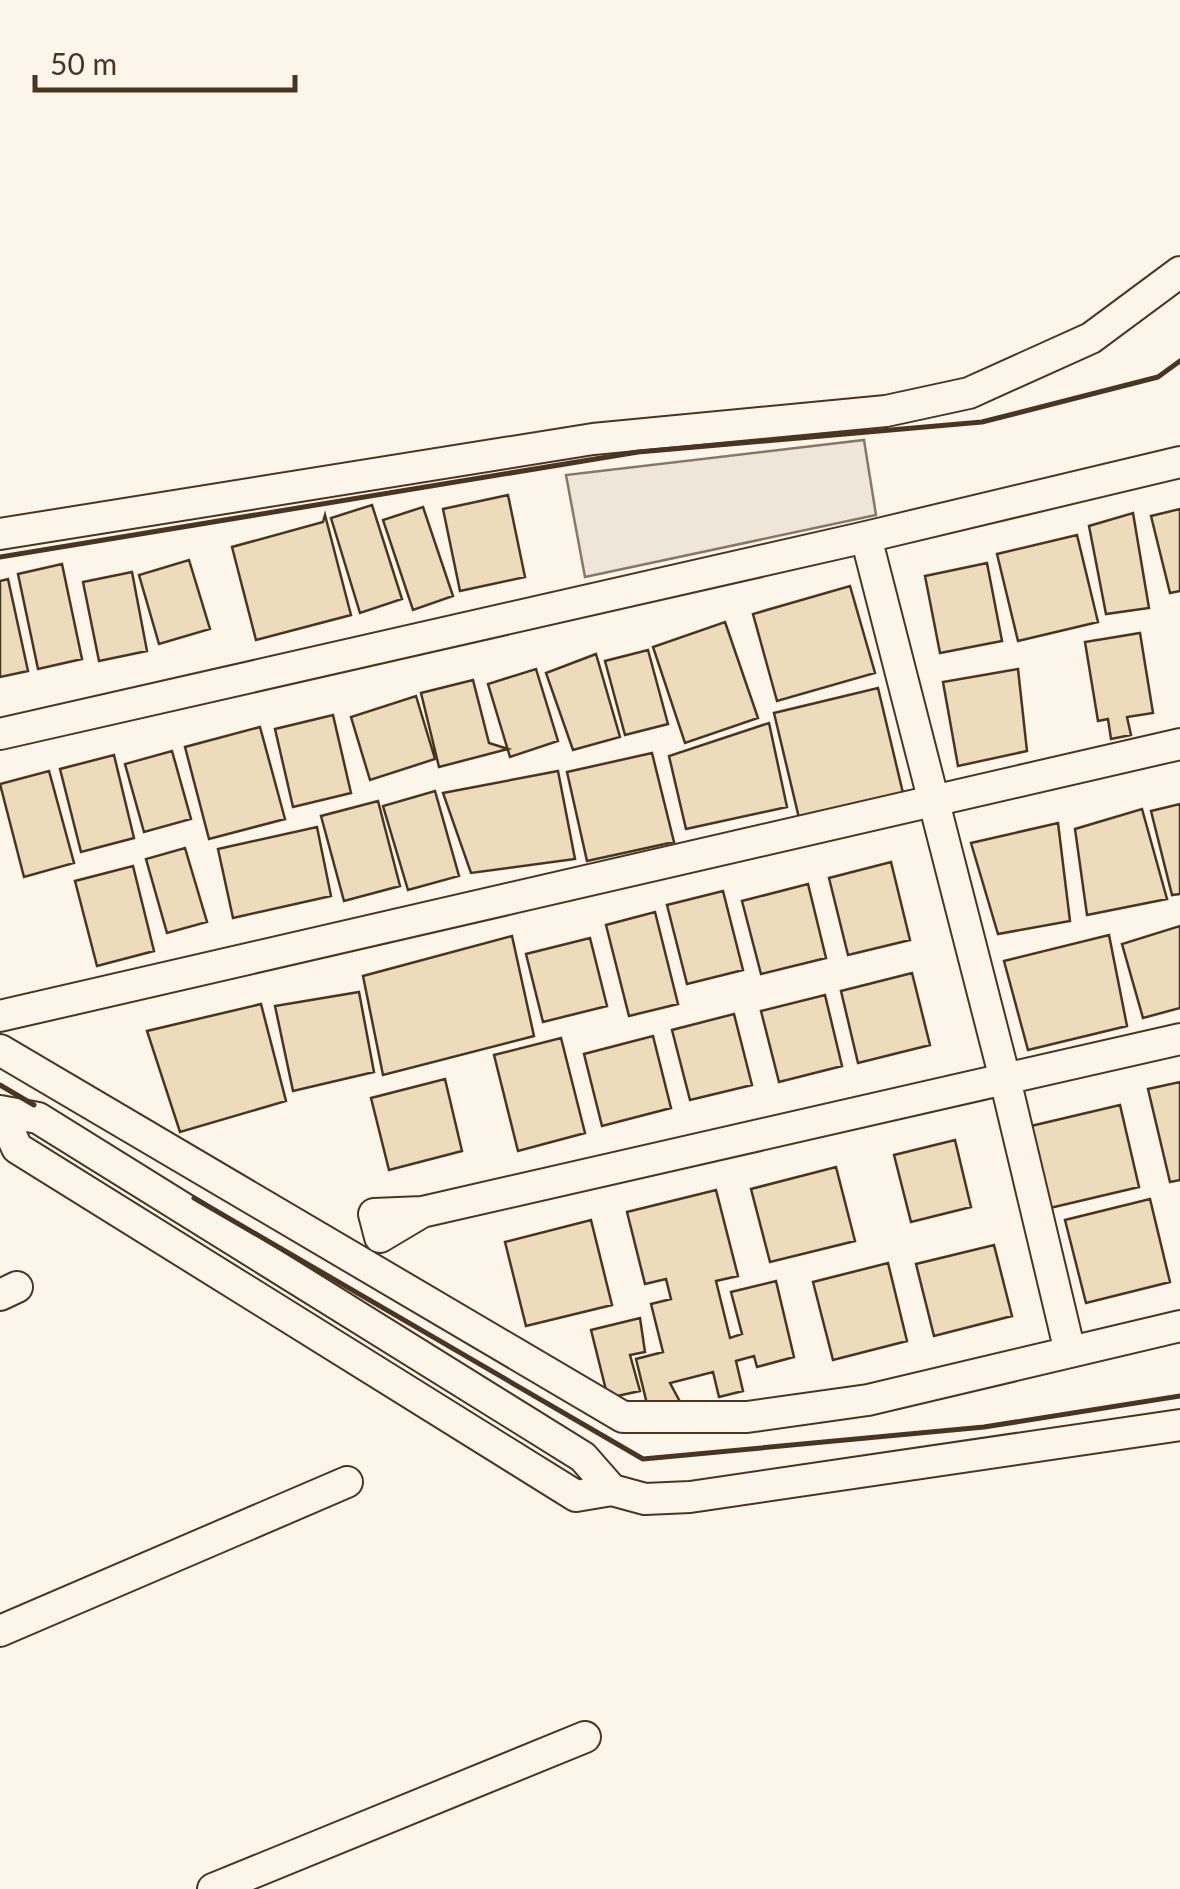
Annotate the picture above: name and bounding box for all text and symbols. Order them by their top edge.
scale bar [35,30,295,92]
text: 50 m [50,45,117,81]

